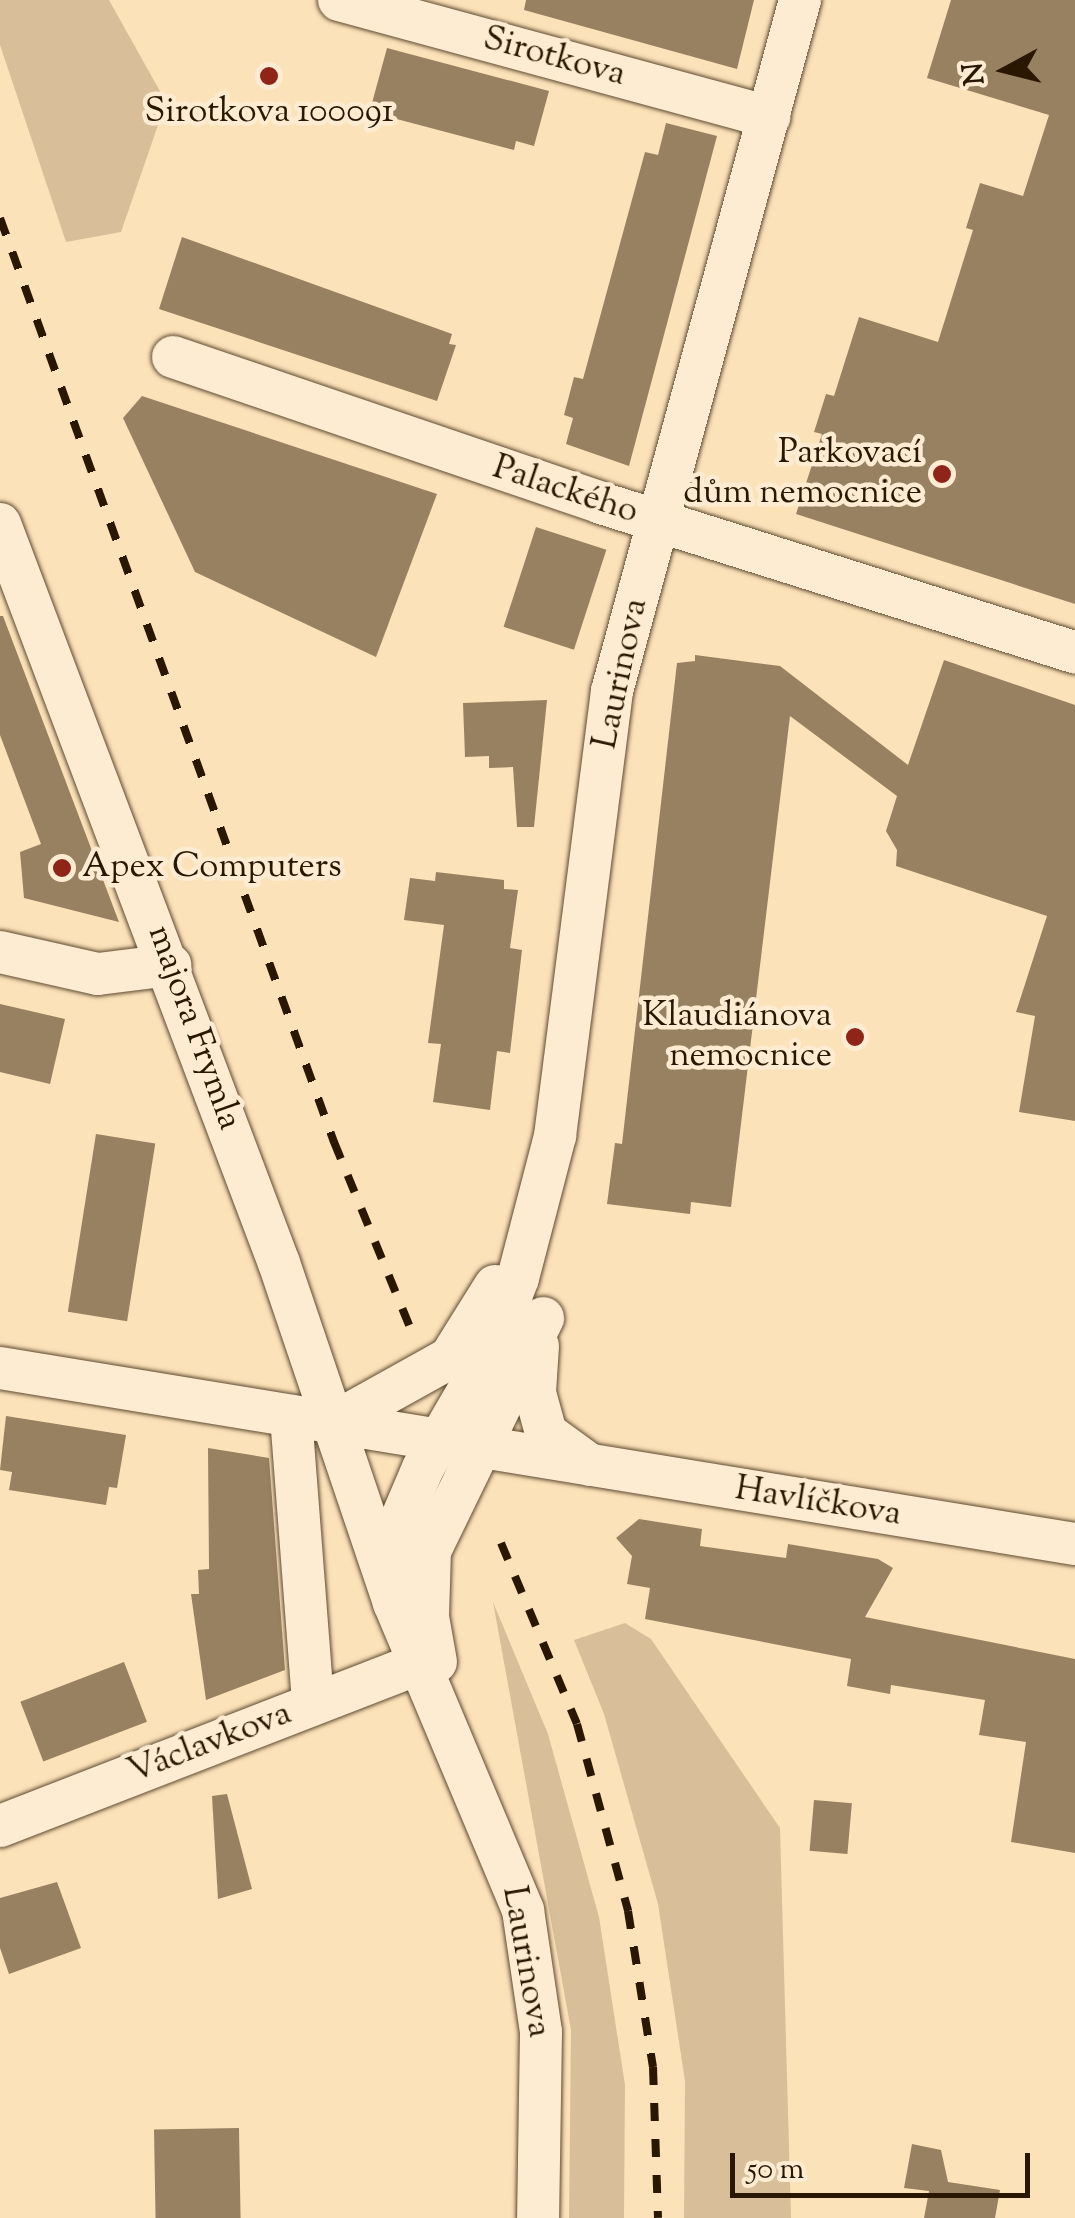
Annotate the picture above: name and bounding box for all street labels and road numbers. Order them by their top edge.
street label: Sirotkova [478,19,630,97]
street label: Palackého [487,448,643,534]
street label: Laurinova [586,595,658,753]
street label: majora Frymla [137,920,249,1136]
street label: Havlíčkova [732,1469,904,1537]
street label: Václavkova [122,1694,298,1794]
street label: Laurinova [491,1883,559,2041]

